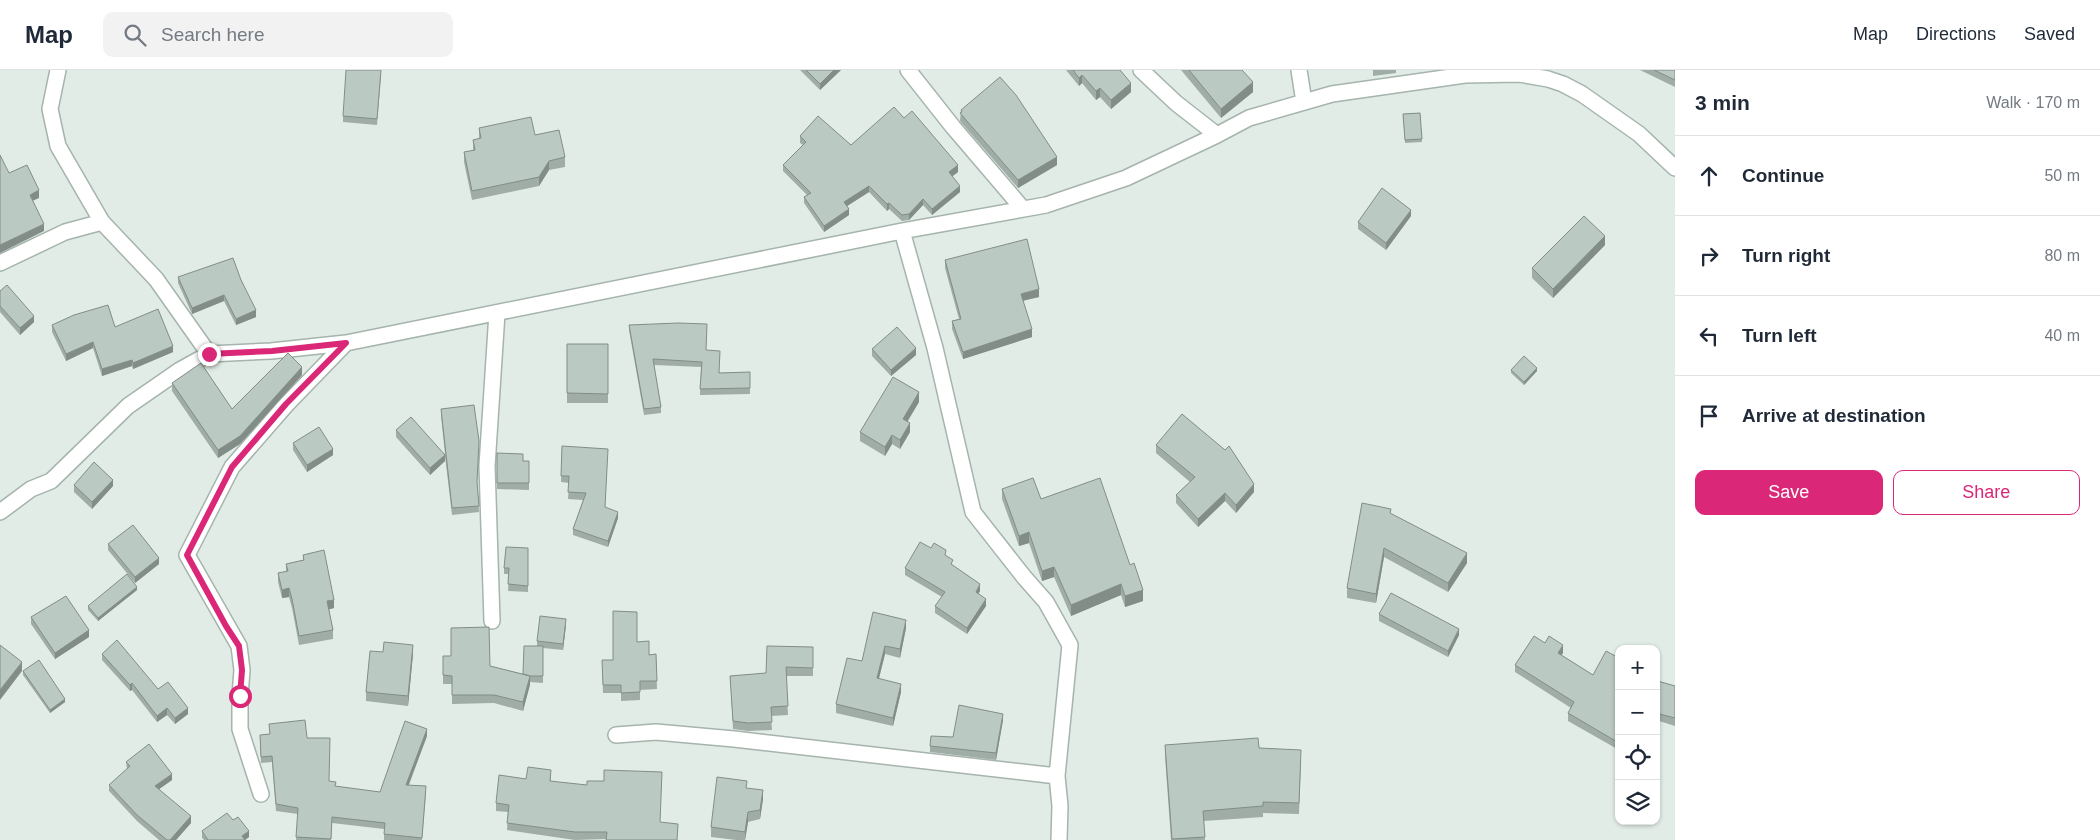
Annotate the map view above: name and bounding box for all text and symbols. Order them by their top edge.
search box [103,12,453,57]
text: Map [25,21,73,48]
icon: search [121,21,149,49]
text: Search here [161,24,265,45]
text: Map [1853,24,1888,44]
text: Directions [1916,24,1996,44]
text: Saved [2024,24,2075,44]
text: 3 min [1695,91,1750,114]
text: Walk · 170 m [1986,94,2080,111]
icon: ahead [1695,162,1723,190]
text: Continue [1742,165,1824,186]
text: 50 m [2044,167,2080,184]
icon: right [1695,242,1723,270]
text: Turn right [1742,245,1830,266]
text: 80 m [2044,247,2080,264]
icon: left [1695,322,1723,350]
text: Turn left [1742,325,1817,346]
text: 40 m [2044,327,2080,344]
route end [198,343,221,366]
icon: arrive [1695,402,1723,430]
text: Arrive at destination [1742,405,1926,426]
button: Save [1695,470,1883,515]
button: Share [1893,470,2080,515]
map controls [1615,645,1660,825]
button: + [1615,645,1660,690]
route start [229,685,252,708]
button: − [1615,690,1660,735]
button: locate [1615,735,1660,780]
button: layers [1615,780,1660,825]

